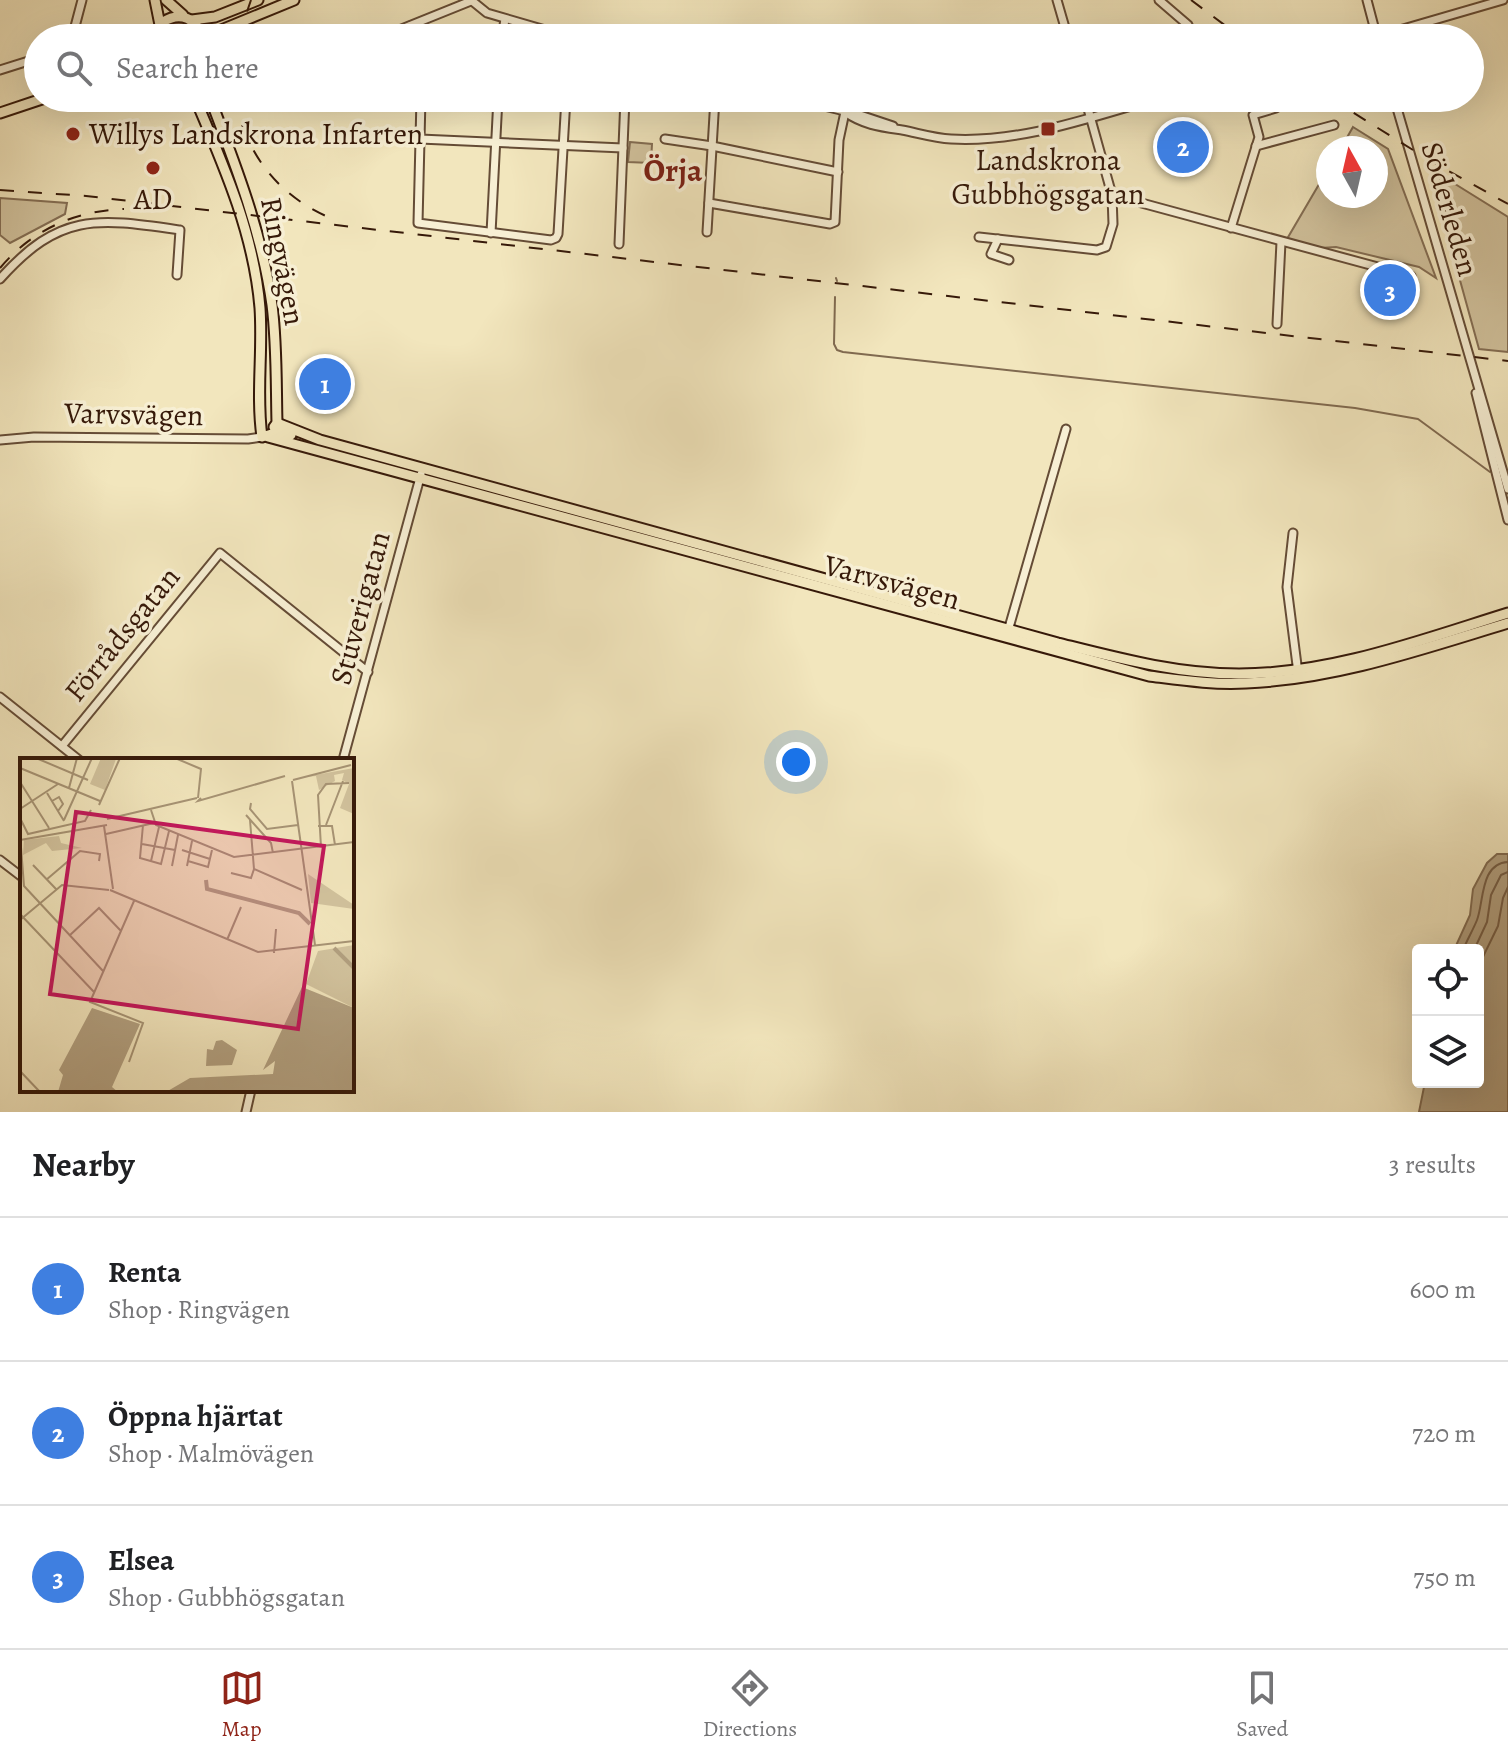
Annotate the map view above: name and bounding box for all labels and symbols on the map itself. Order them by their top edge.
place label: Willys Landskrona Infarten [88,114,423,154]
pin: 2 [1157,117,1209,177]
marker: Landskrona Gubbhögsgatan [1039,120,1057,138]
marker: Willys Landskrona Infarten [64,125,82,143]
north arrow [1316,136,1388,208]
street label: Söderleden [1412,137,1488,281]
place label: Landskrona Gubbhögsgatan [951,140,1145,214]
district label: Örja [644,148,703,192]
marker: AD [144,159,162,177]
place label: AD [133,179,172,219]
street label: Ringvägen [251,194,315,328]
pin: 3 [1364,260,1416,320]
pin: 1 [299,354,351,414]
street label: Varvsvägen [63,393,204,435]
street label: Stuverigatan [320,527,400,689]
street label: Varvsvägen [819,544,964,619]
street label: Förrådsgatan [55,558,189,710]
your location [776,742,816,782]
inset map [20,758,354,1092]

